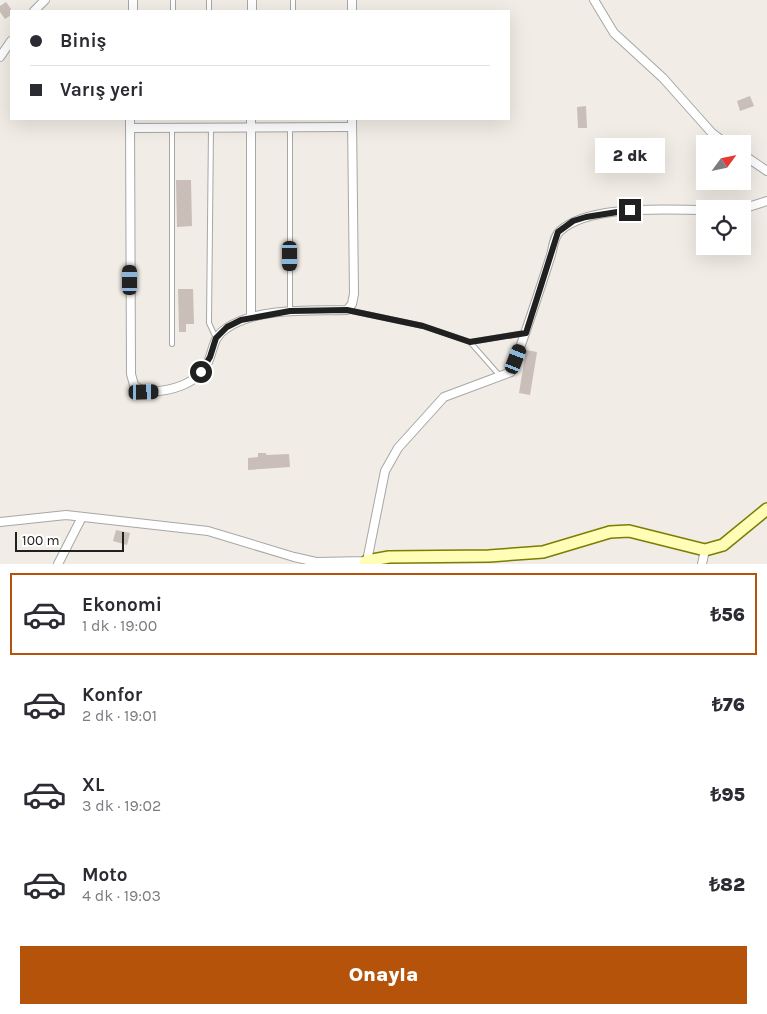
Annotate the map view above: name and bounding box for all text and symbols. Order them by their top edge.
text: Biniş [60,30,107,52]
text: Varış yeri [60,79,144,101]
north arrow [696,135,751,190]
map controls [696,135,751,255]
callout: 2 dk [595,138,665,172]
text: 2 dk [613,146,647,165]
route end [619,199,641,221]
button: locate [696,200,751,255]
car [282,241,297,271]
car [122,265,137,295]
car [503,342,528,376]
route start [190,361,212,383]
car [128,384,159,400]
scale bar [15,529,124,552]
text: 100 m [22,532,60,549]
icon: car [22,592,67,637]
text: Ekonomi [82,594,162,616]
text: ₺56 [711,604,745,626]
text: 1 dk · 19:00 [82,616,157,635]
icon: car [22,682,67,727]
text: Konfor [82,684,142,706]
text: ₺76 [712,694,745,716]
text: 2 dk · 19:01 [82,706,157,725]
icon: car [22,772,67,817]
text: XL [82,774,104,796]
text: ₺95 [711,784,745,806]
text: 3 dk · 19:02 [82,796,161,815]
icon: car [22,862,67,907]
text: Moto [82,864,128,886]
text: ₺82 [709,874,745,896]
text: 4 dk · 19:03 [82,886,161,905]
button: Onayla [20,946,747,1004]

